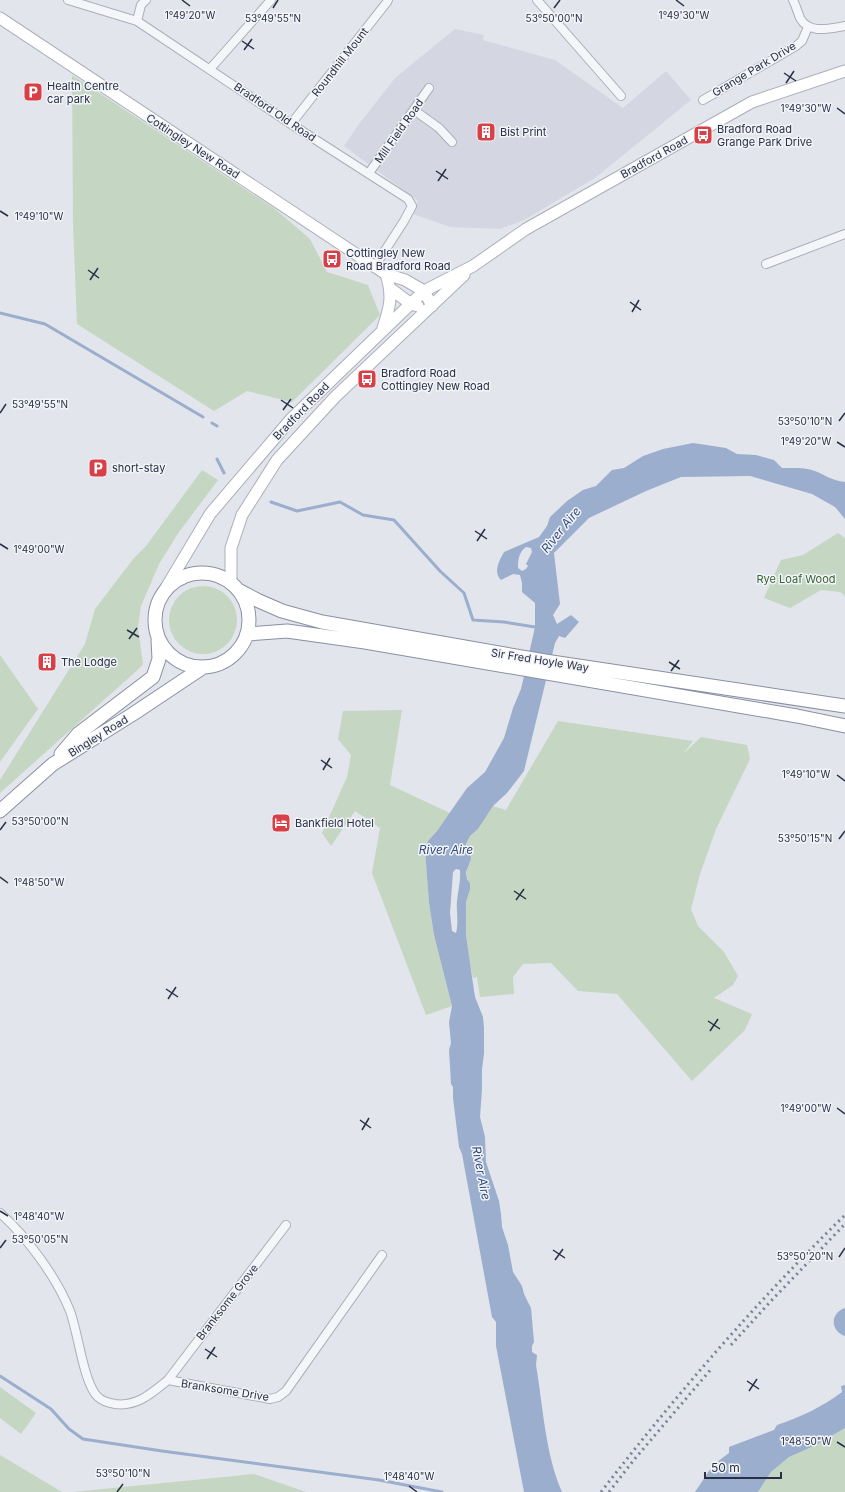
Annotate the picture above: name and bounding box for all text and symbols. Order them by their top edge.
text: 1°49'20"W [165,9,216,21]
text: 1°49'30"W [659,9,710,21]
text: 53°49'55"N [245,12,301,24]
text: 53°50'00"N [526,12,582,24]
street label: Roundhill Mount [309,24,372,99]
street label: Grange Park Drive [710,38,798,100]
place label: Health Centre car park [47,79,119,106]
street label: Bradford Old Road [231,79,319,145]
parking icon: Health Centre car park [22,81,44,103]
street label: Mill Field Road [372,96,426,166]
text: 1°49'30"W [781,102,832,114]
street label: Cottingley New Road [144,111,242,181]
building icon: Bist Print [475,121,497,143]
place label: Bradford Road Grange Park Drive [717,122,812,149]
bus stop icon: Bradford Road Grange Park Drive [692,124,714,146]
place label: Bist Print [500,125,547,139]
street label: Bradford Road [618,133,690,181]
text: 1°49'10"W [15,210,64,222]
place label: Cottingley New Road Bradford Road [346,246,451,273]
bus stop icon: Cottingley New Road Bradford Road [321,248,343,270]
place label: Bradford Road Cottingley New Road [381,366,490,393]
bus stop icon: Bradford Road Cottingley New Road [356,368,378,390]
street label: Bradford Road [270,379,332,443]
text: 53°49'55"N [12,398,68,410]
text: 53°50'10"N [778,415,832,427]
text: 1°49'20"W [781,435,832,447]
parking icon: short-stay [87,457,109,479]
place label: short-stay [112,461,165,475]
water label: River Aire [538,504,584,556]
text: 1°49'00"W [14,543,65,555]
park label: Rye Loaf Wood [756,572,836,586]
street label: Sir Fred Hoyle Way [490,645,590,675]
building icon: The Lodge [36,651,58,673]
place label: The Lodge [61,655,117,669]
street label: Bingley Road [66,712,130,760]
text: 1°49'10"W [782,768,831,780]
hotel icon: Bankfield Hotel [270,812,292,834]
text: 53°50'00"N [12,815,68,827]
place label: Bankfield Hotel [295,816,374,830]
text: 53°50'15"N [778,832,832,844]
water label: River Aire [419,842,473,857]
text: 1°48'50"W [14,876,65,888]
text: 1°49'00"W [781,1102,832,1114]
water label: River Aire [469,1145,494,1201]
text: 1°48'40"W [14,1210,64,1222]
text: 53°50'05"N [12,1233,68,1245]
text: 53°50'20"N [777,1250,833,1262]
street label: Branksome Grove [193,1261,261,1343]
street label: Branksome Drive [180,1376,270,1404]
text: 1°48'50"W [781,1435,832,1447]
scale bar [705,1454,781,1480]
text: 50 m [711,1460,740,1475]
text: 53°50'10"N [96,1467,150,1479]
text: 1°48'40"W [384,1470,434,1482]

